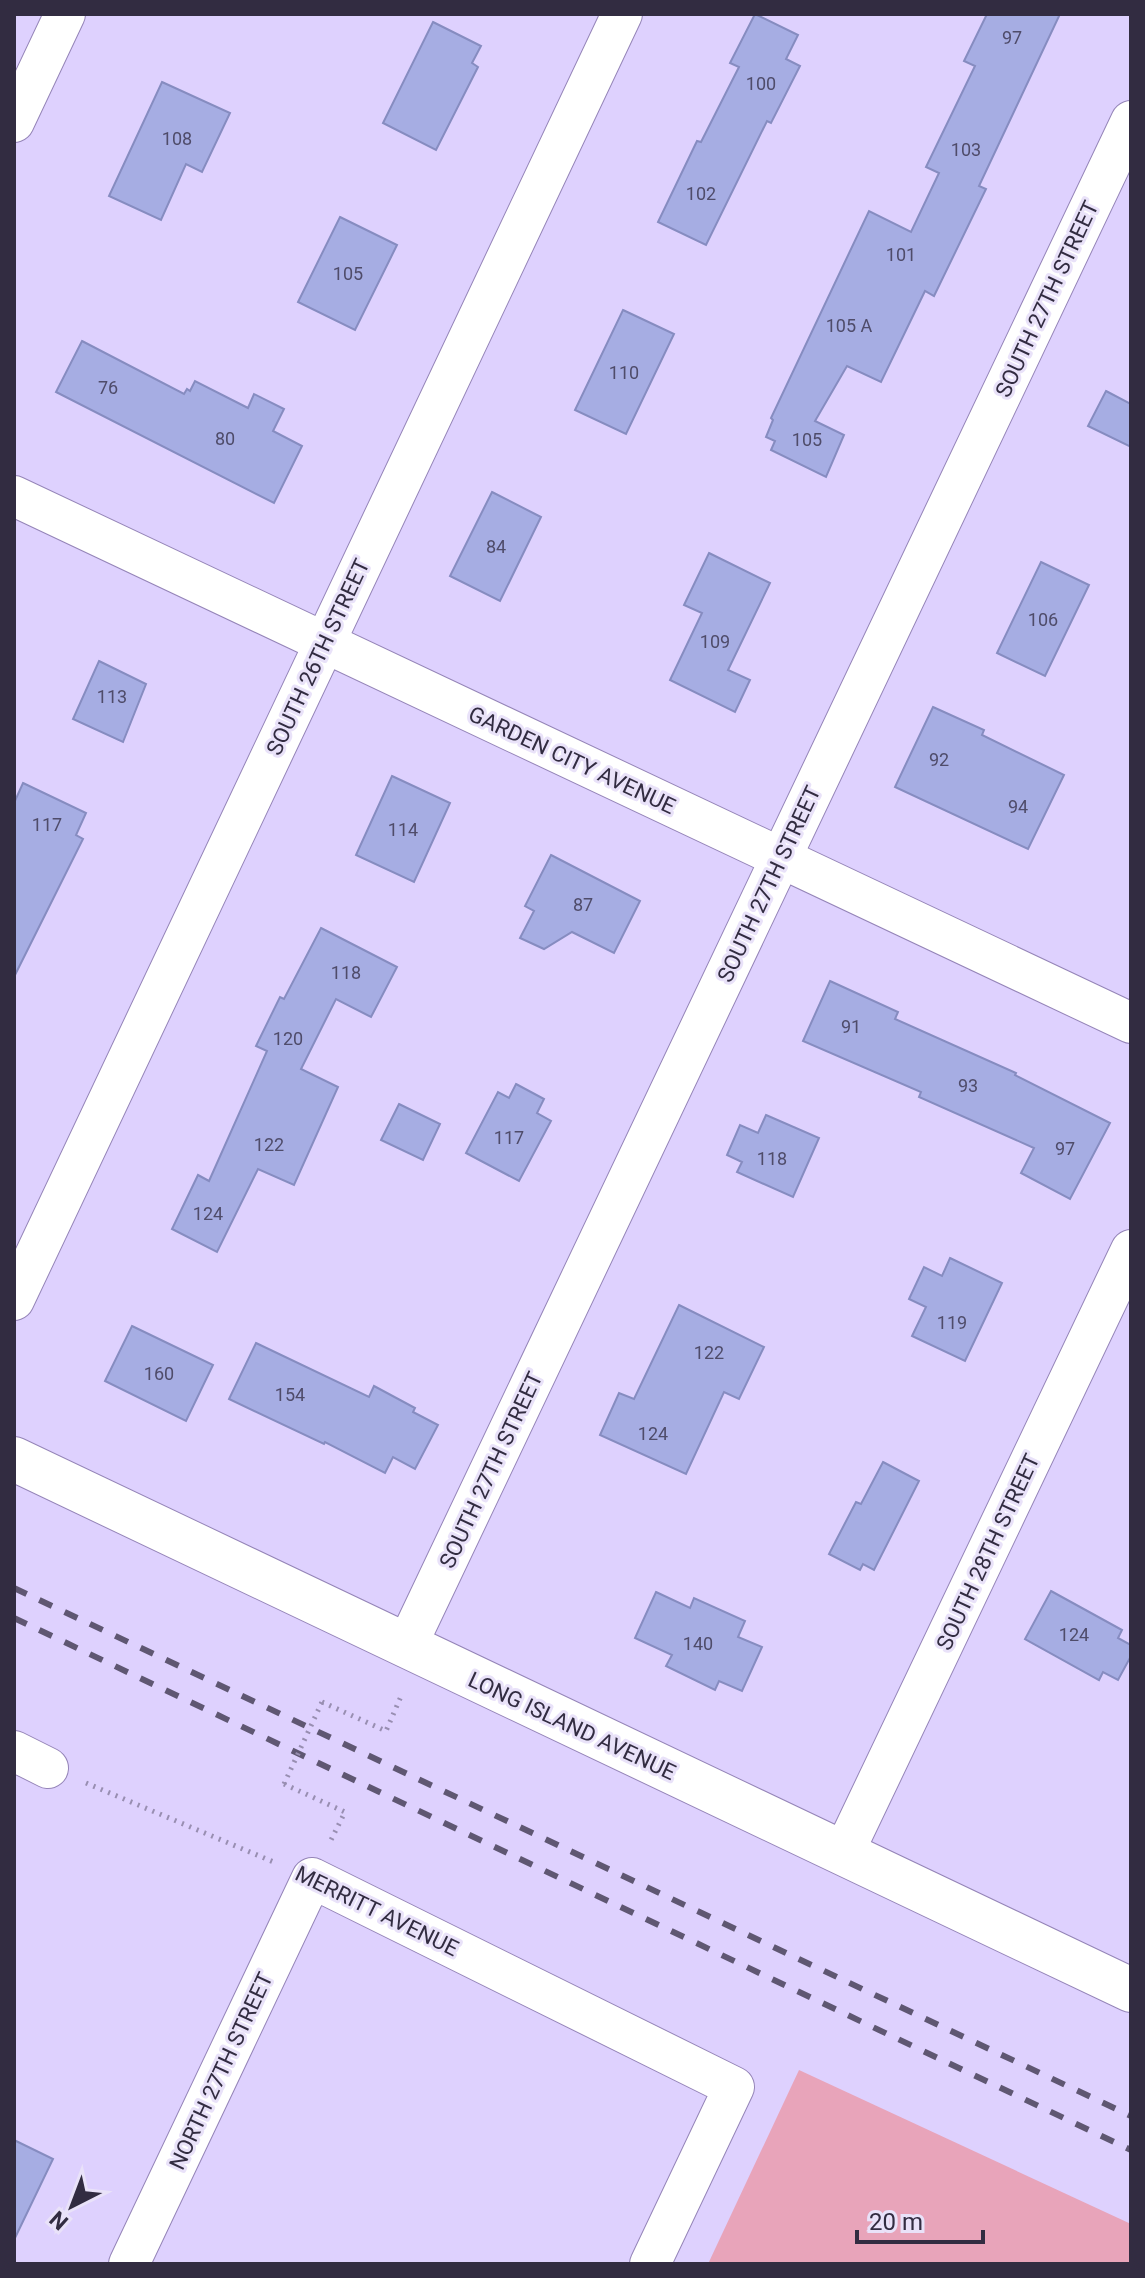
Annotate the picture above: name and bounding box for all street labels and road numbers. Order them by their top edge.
street label: SOUTH 27TH STREET [990,197,1104,401]
street label: SOUTH 26TH STREET [261,555,375,759]
street label: GARDEN CITY AVENUE [465,701,679,819]
street label: SOUTH 27TH STREET [712,782,826,986]
street label: SOUTH 27TH STREET [434,1368,548,1572]
street label: SOUTH 28TH STREET [931,1450,1045,1654]
street label: LONG ISLAND AVENUE [464,1667,680,1785]
street label: MERRITT AVENUE [291,1861,463,1961]
street label: NORTH 27TH STREET [164,1968,278,2174]

